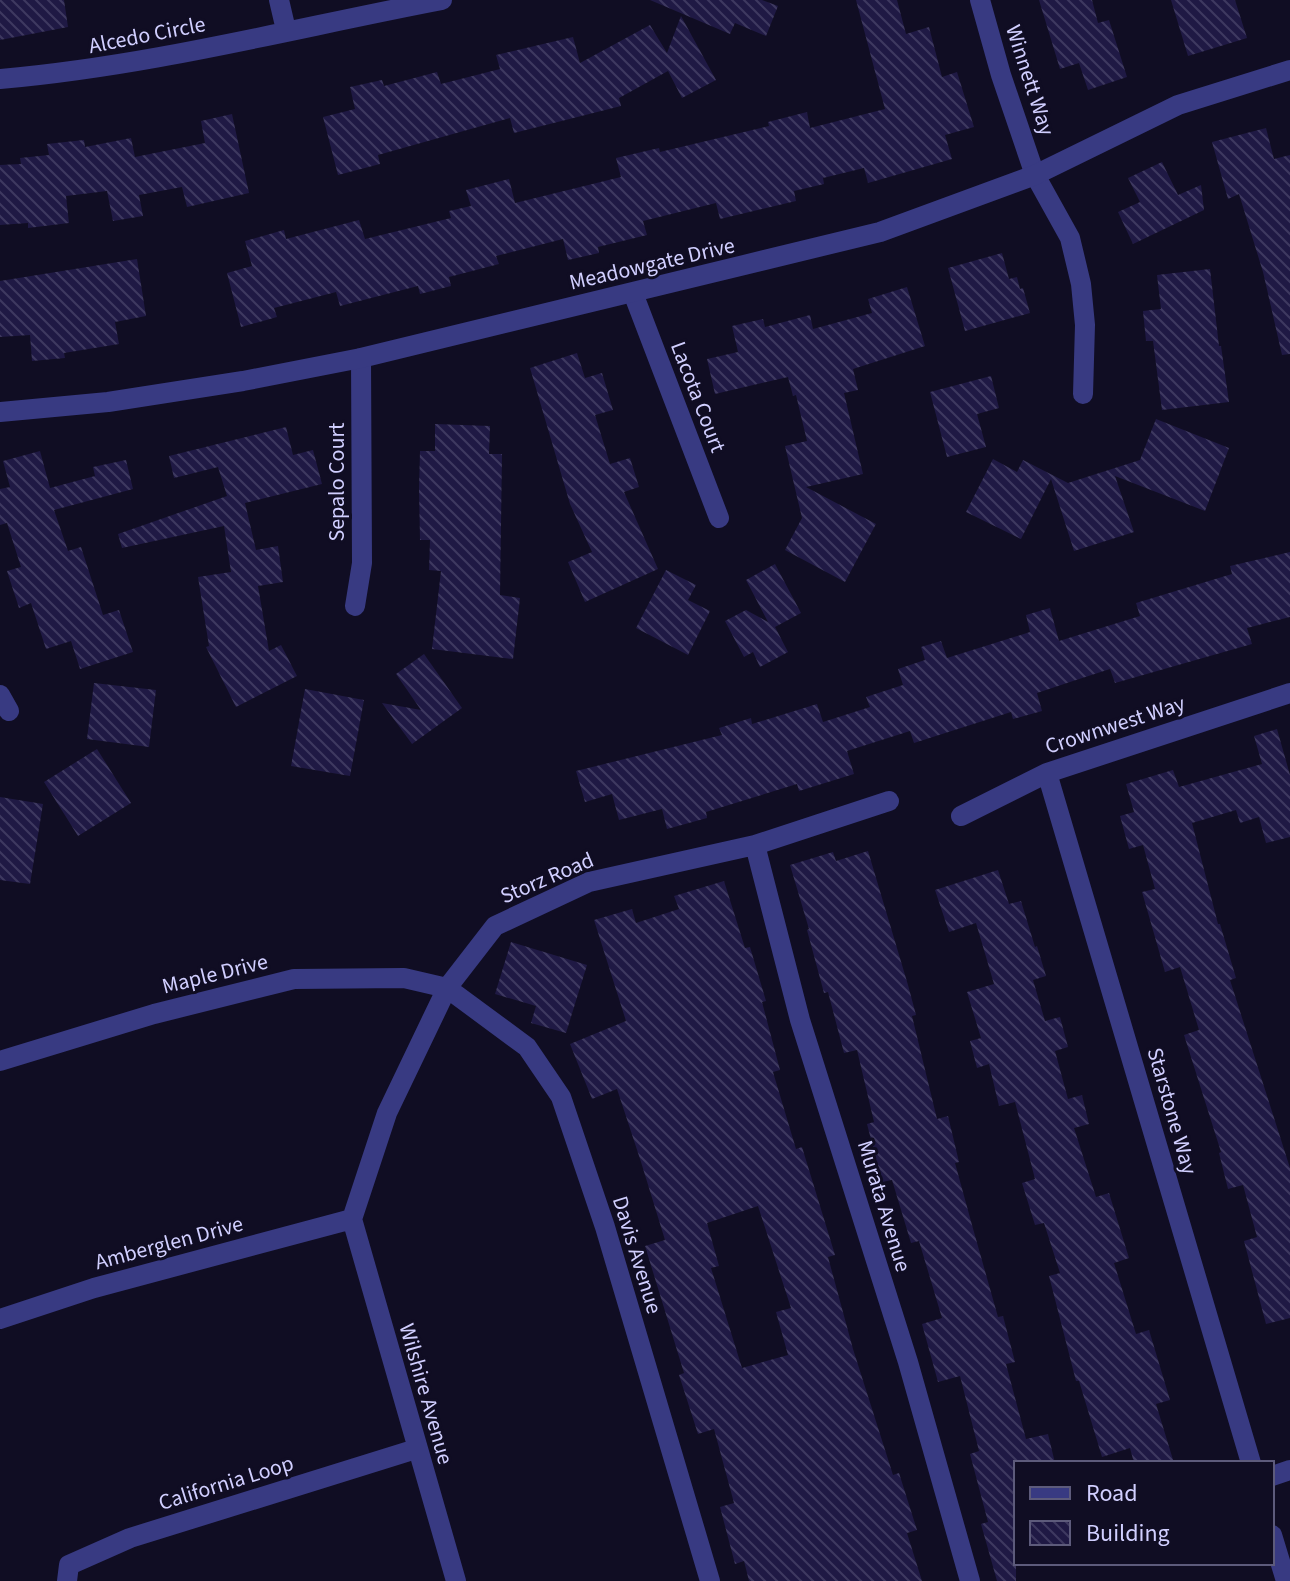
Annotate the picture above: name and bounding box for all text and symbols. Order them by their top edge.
street label: Alcedo Circle [86,8,208,62]
street label: Winnett Way [997,21,1063,140]
street label: Meadowgate Drive [566,229,738,299]
street label: Lacota Court [662,337,734,458]
street label: Sepalo Court [321,422,353,542]
street label: Crownwest Way [1041,687,1190,763]
street label: Storz Road [495,844,599,912]
street label: Maple Drive [159,945,271,1003]
street label: Starstone Way [1139,1044,1206,1179]
street label: Murata Avenue [849,1136,919,1276]
street label: Davis Avenue [604,1192,670,1318]
street label: Amberglen Drive [91,1208,247,1278]
street label: Wilshire Avenue [391,1320,461,1468]
street label: California Loop [154,1447,298,1519]
legend [1014,1461,1274,1565]
text: Road [1086,1476,1138,1511]
text: Building [1086,1516,1170,1551]

